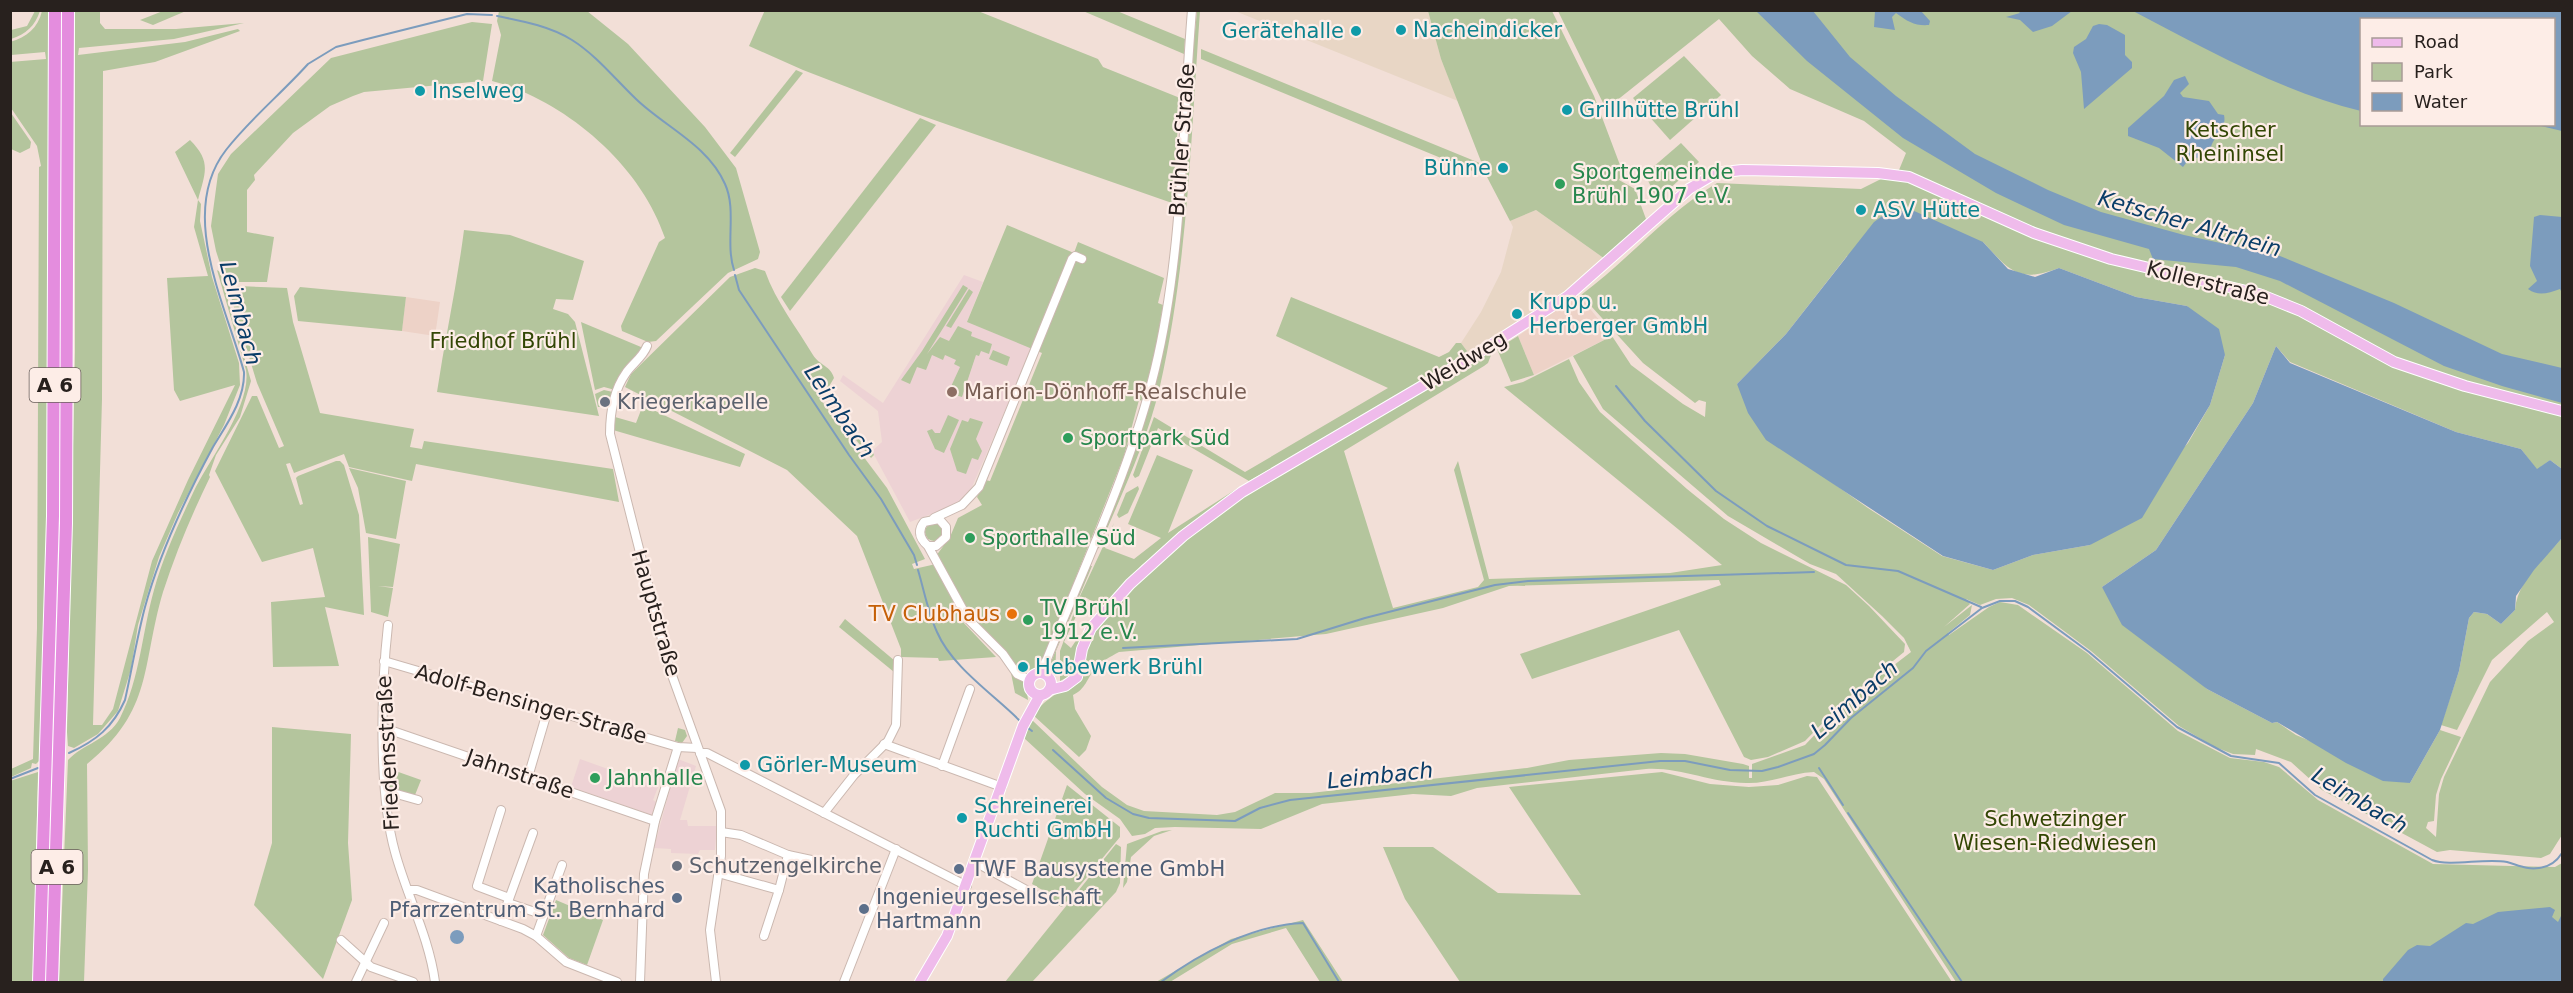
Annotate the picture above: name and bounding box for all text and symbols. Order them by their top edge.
place label: Nacheindicker [1413,18,1563,42]
legend [2360,18,2555,126]
place label: Gerätehalle [1221,19,1344,43]
marker: Nacheindicker [1394,23,1408,37]
marker: Gerätehalle [1349,24,1363,38]
text: Road [2414,31,2459,52]
text: Park [2414,61,2453,82]
street label: Brühler Straße [1165,63,1199,217]
place label: Inselweg [432,79,525,103]
marker: Inselweg [413,84,427,98]
text: Water [2414,91,2468,112]
place label: Grillhütte Brühl [1579,98,1740,122]
marker: Grillhütte Brühl [1560,103,1574,117]
park label: Ketscher Rheininsel [2176,118,2284,166]
place label: Bühne [1424,156,1491,180]
place label: Sportgemeinde Brühl 1907 e.V. [1572,160,1733,208]
marker: Bühne [1496,161,1510,175]
marker: Sportgemeinde Brühl 1907 e.V. [1553,177,1567,191]
water label: Ketscher Altrhein [2095,185,2284,262]
place label: ASV Hütte [1873,198,1980,222]
marker: ASV Hütte [1854,203,1868,217]
street label: Kollerstraße [2144,256,2272,310]
water label: Leimbach [215,258,266,368]
place label: Krupp u. Herberger GmbH [1529,290,1708,338]
marker: Krupp u. Herberger GmbH [1510,307,1524,321]
street label: Weidweg [1417,326,1511,396]
park label: Friedhof Brühl [430,329,577,353]
water label: Leimbach [799,360,880,463]
road number: A 6 [29,368,80,402]
place label: Marion-Dönhoff-Realschule [964,380,1247,404]
marker: Marion-Dönhoff-Realschule [945,385,959,399]
place label: Kriegerkapelle [617,390,769,414]
marker: Kriegerkapelle [598,395,612,409]
place label: Sportpark Süd [1080,426,1230,450]
marker: Sportpark Süd [1061,431,1075,445]
place label: Sporthalle Süd [982,526,1136,550]
marker: Sporthalle Süd [963,531,977,545]
street label: Hauptstraße [626,547,686,679]
place label: TV Brühl 1912 e.V. [1039,596,1138,644]
place label: TV Clubhaus [868,602,1000,626]
marker: TV Clubhaus [1005,607,1019,621]
marker: TV Brühl 1912 e.V. [1021,613,1035,627]
place label: Hebewerk Brühl [1035,655,1203,679]
water label: Leimbach [1806,655,1903,744]
street label: Adolf-Bensinger-Straße [412,659,650,749]
marker: Hebewerk Brühl [1016,660,1030,674]
street label: Friedensstraße [372,675,404,831]
street label: Jahnstraße [461,744,577,804]
place label: Görler-Museum [757,753,917,777]
water label: Leimbach [1326,757,1434,794]
marker: Görler-Museum [738,758,752,772]
water label: Leimbach [2308,762,2412,839]
place label: Jahnhalle [605,766,703,790]
marker: Jahnhalle [588,771,602,785]
place label: Schreinerei Ruchti GmbH [974,794,1112,842]
park label: Schwetzinger Wiesen-Riedwiesen [1953,807,2157,855]
marker: Schreinerei Ruchti GmbH [955,811,969,825]
road number: A 6 [32,850,82,884]
place label: Schutzengelkirche [689,854,882,878]
place label: TWF Bausysteme GmbH [970,857,1225,881]
marker: Schutzengelkirche [670,859,684,873]
marker: TWF Bausysteme GmbH [952,862,966,876]
place label: Katholisches Pfarrzentrum St. Bernhard [389,874,665,922]
place label: Ingenieurgesellschaft Hartmann [876,885,1101,933]
marker: Katholisches Pfarrzentrum St. Bernhard [670,891,684,905]
marker: Ingenieurgesellschaft Hartmann [857,902,871,916]

